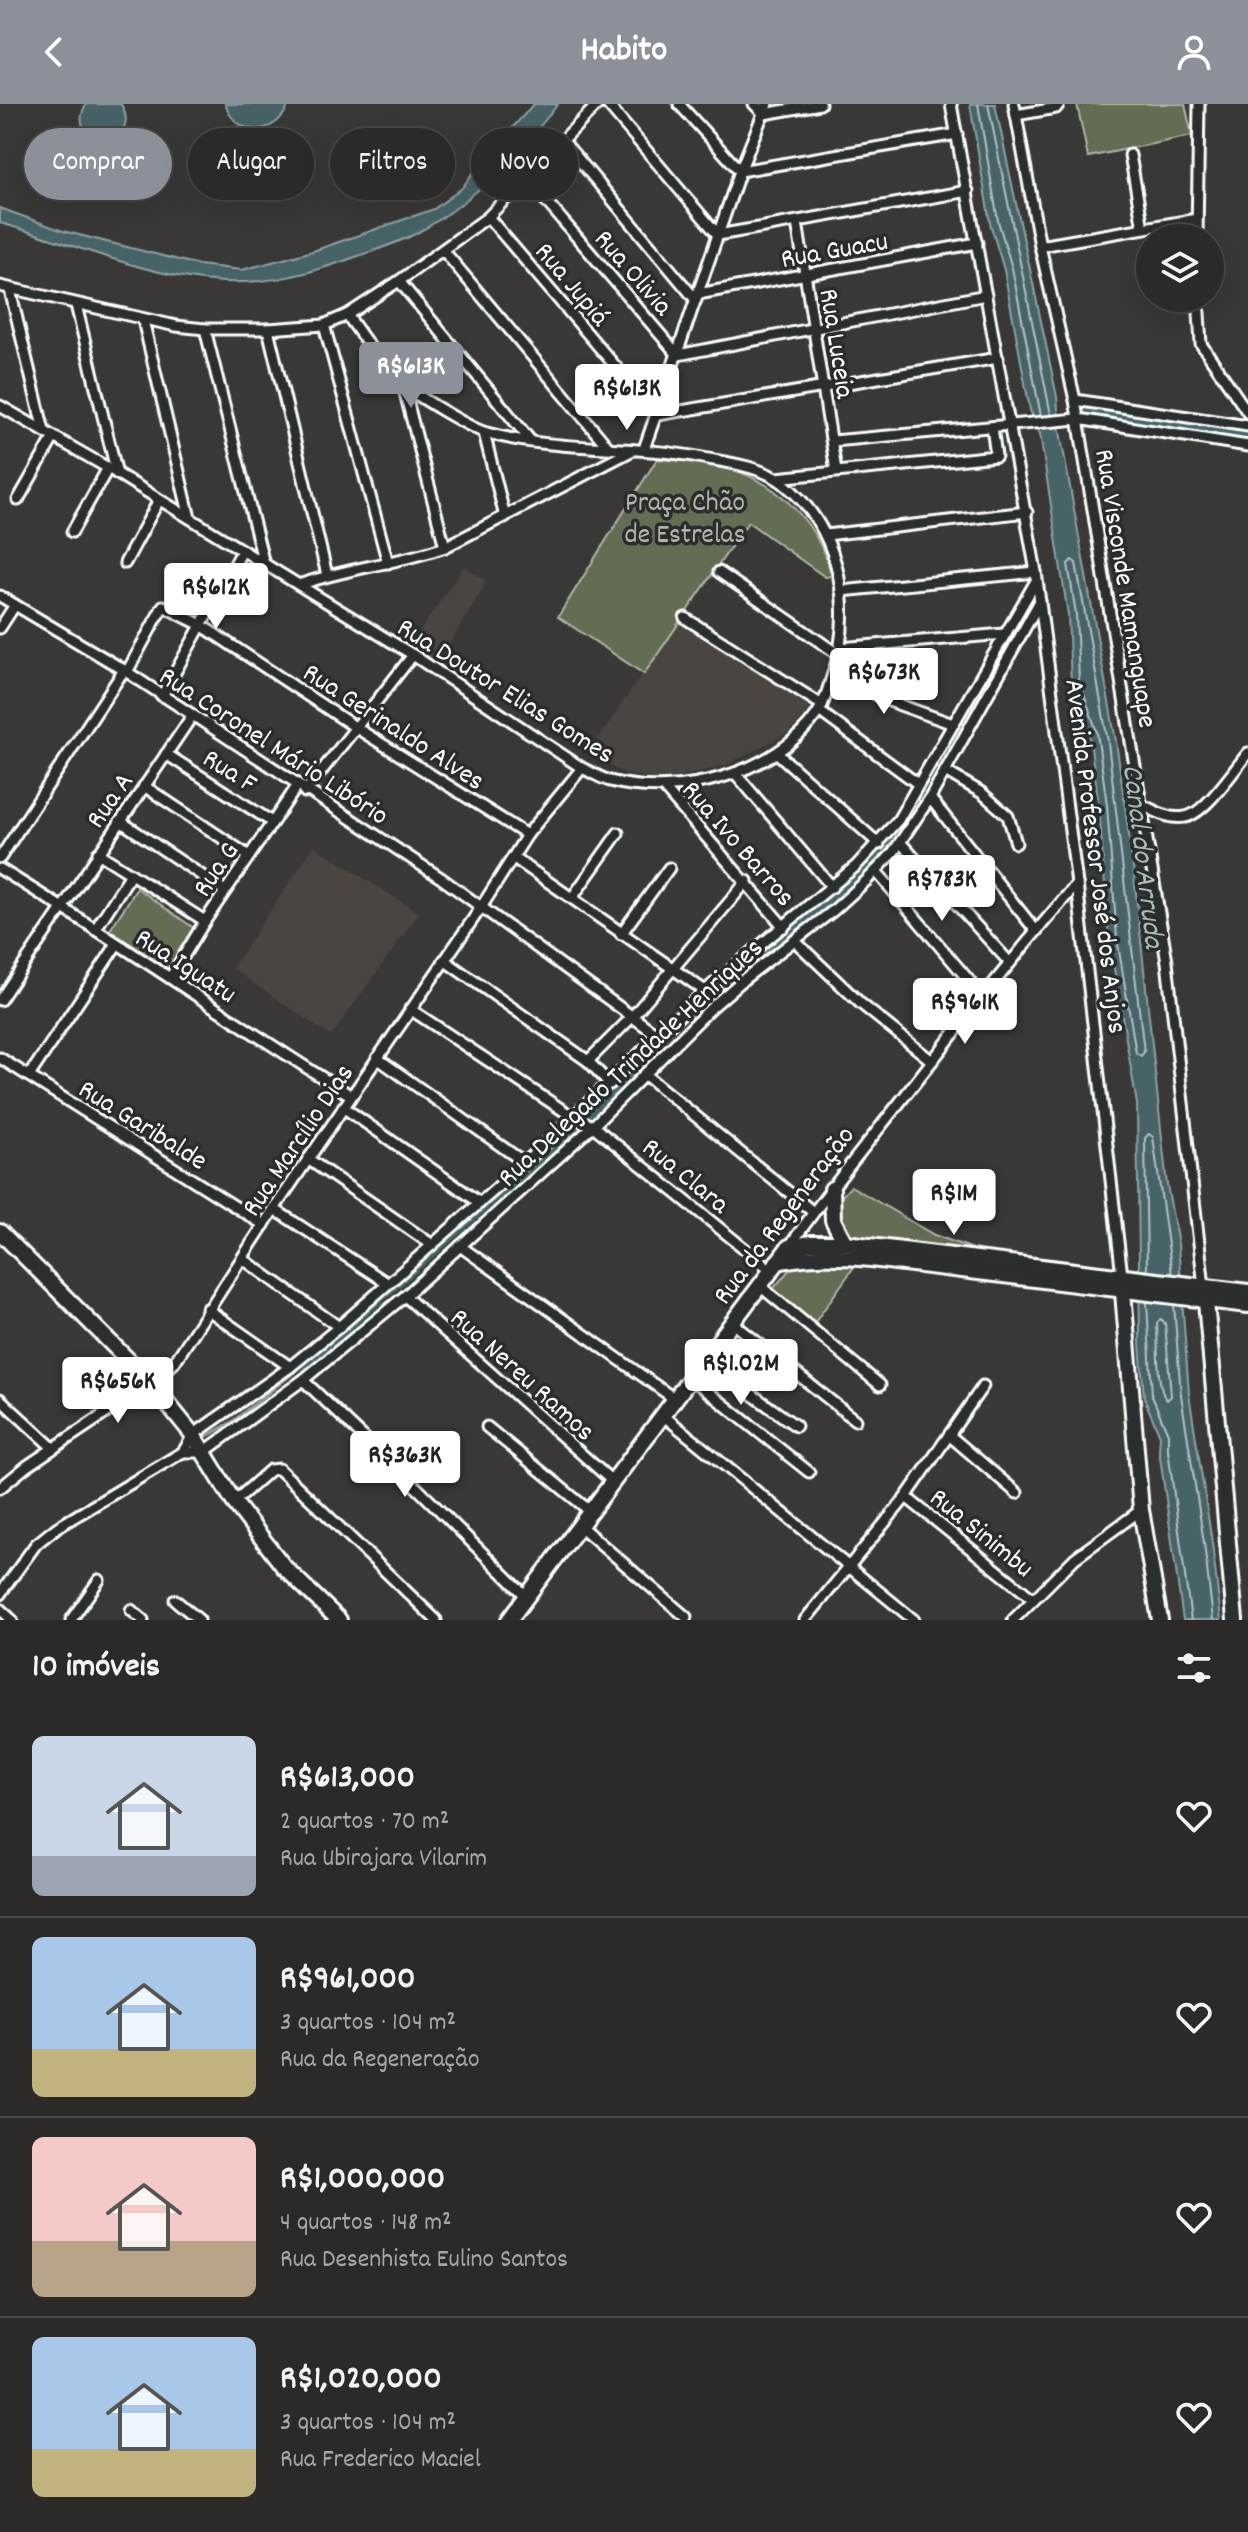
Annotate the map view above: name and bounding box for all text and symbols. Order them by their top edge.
text: Habito [581,26,667,78]
icon: back [32,30,76,74]
icon: person [1172,30,1216,74]
chip: Comprar [24,128,172,200]
chip: Alugar [188,128,314,200]
chip: Filtros [330,128,455,200]
chip: Novo [471,128,578,200]
street label: Rua Olivia [582,222,681,327]
street label: Rua Guacu [778,224,891,282]
map controls [1136,224,1224,312]
button: layers [1136,224,1224,312]
street label: Rua Jupiá [523,235,617,337]
street label: Rua Luceia [806,286,863,402]
pin: R$613K [346,342,476,410]
text: R$613K [377,349,445,386]
pin: R$613K [562,364,692,432]
text: R$613K [593,371,661,408]
street label: Rua Visconde Mamanguape [1081,447,1165,731]
park label: Praça Chão de Estrelas [625,485,746,557]
pin: R$612K [151,563,281,631]
text: R$612K [182,570,250,607]
street label: Rua Doutor Elias Gomes [388,610,621,776]
pin: R$673K [819,648,949,716]
street label: Rua Gerinaldo Alves [293,655,491,803]
text: R$673K [848,655,920,692]
street label: Rua Coronel Mário Libório [150,659,395,838]
street label: Avenida Professor José dos Anjos [1051,677,1135,1036]
street label: Rua F [193,741,264,806]
water label: Canal do Arruda [1108,762,1173,953]
street label: Rua A [78,766,146,838]
street label: Rua Ivo Barros [670,773,802,917]
street label: Rua G [185,835,251,907]
pin: R$783K [877,855,1007,923]
text: R$783K [907,862,977,899]
street label: Rua Iguatu [126,920,243,1016]
street label: Rua Delegado Trindade Henriques [491,931,774,1199]
pin: R$961K [900,978,1030,1046]
text: R$961K [931,985,999,1022]
street label: Rua Marcílio Dias [234,1057,366,1226]
street label: Rua Garibalde [69,1072,214,1183]
street label: Rua da Regeneração [705,1119,867,1315]
street label: Rua Clara [631,1130,737,1226]
pin: R$1M [907,1169,1001,1237]
text: R$1M [931,1176,977,1213]
street label: Rua Nereu Ramos [439,1301,602,1453]
pin: R$1.02M [667,1339,815,1407]
text: R$1.02M [703,1346,779,1383]
pin: R$656K [53,1357,183,1425]
text: R$656K [80,1364,156,1401]
pin: R$363K [340,1431,470,1499]
text: R$363K [368,1438,442,1475]
street label: Rua Sinimbu [919,1480,1041,1590]
text: 10 imóveis [32,1644,160,1693]
icon: filters [1172,1646,1216,1690]
text: R$613,000 [280,1755,415,1804]
icon: home [96,1768,192,1864]
icon: heart [1172,1794,1216,1838]
text: 2 quartos · 70 m² [280,1804,449,1841]
text: Rua Ubirajara Vilarim [280,1841,487,1878]
text: R$961,000 [280,1956,416,2005]
icon: home [96,1969,192,2065]
icon: heart [1172,1995,1216,2039]
text: 3 quartos · 104 m² [280,2005,456,2042]
text: Rua da Regeneração [280,2042,480,2079]
text: R$1,000,000 [280,2156,445,2205]
icon: home [96,2169,192,2265]
icon: heart [1172,2195,1216,2239]
text: 4 quartos · 148 m² [280,2205,452,2242]
text: Rua Desenhista Eulino Santos [280,2242,568,2279]
text: R$1,020,000 [280,2356,442,2405]
icon: home [96,2369,192,2465]
icon: heart [1172,2395,1216,2439]
text: 3 quartos · 104 m² [280,2405,456,2442]
text: Rua Frederico Maciel [280,2442,481,2479]

